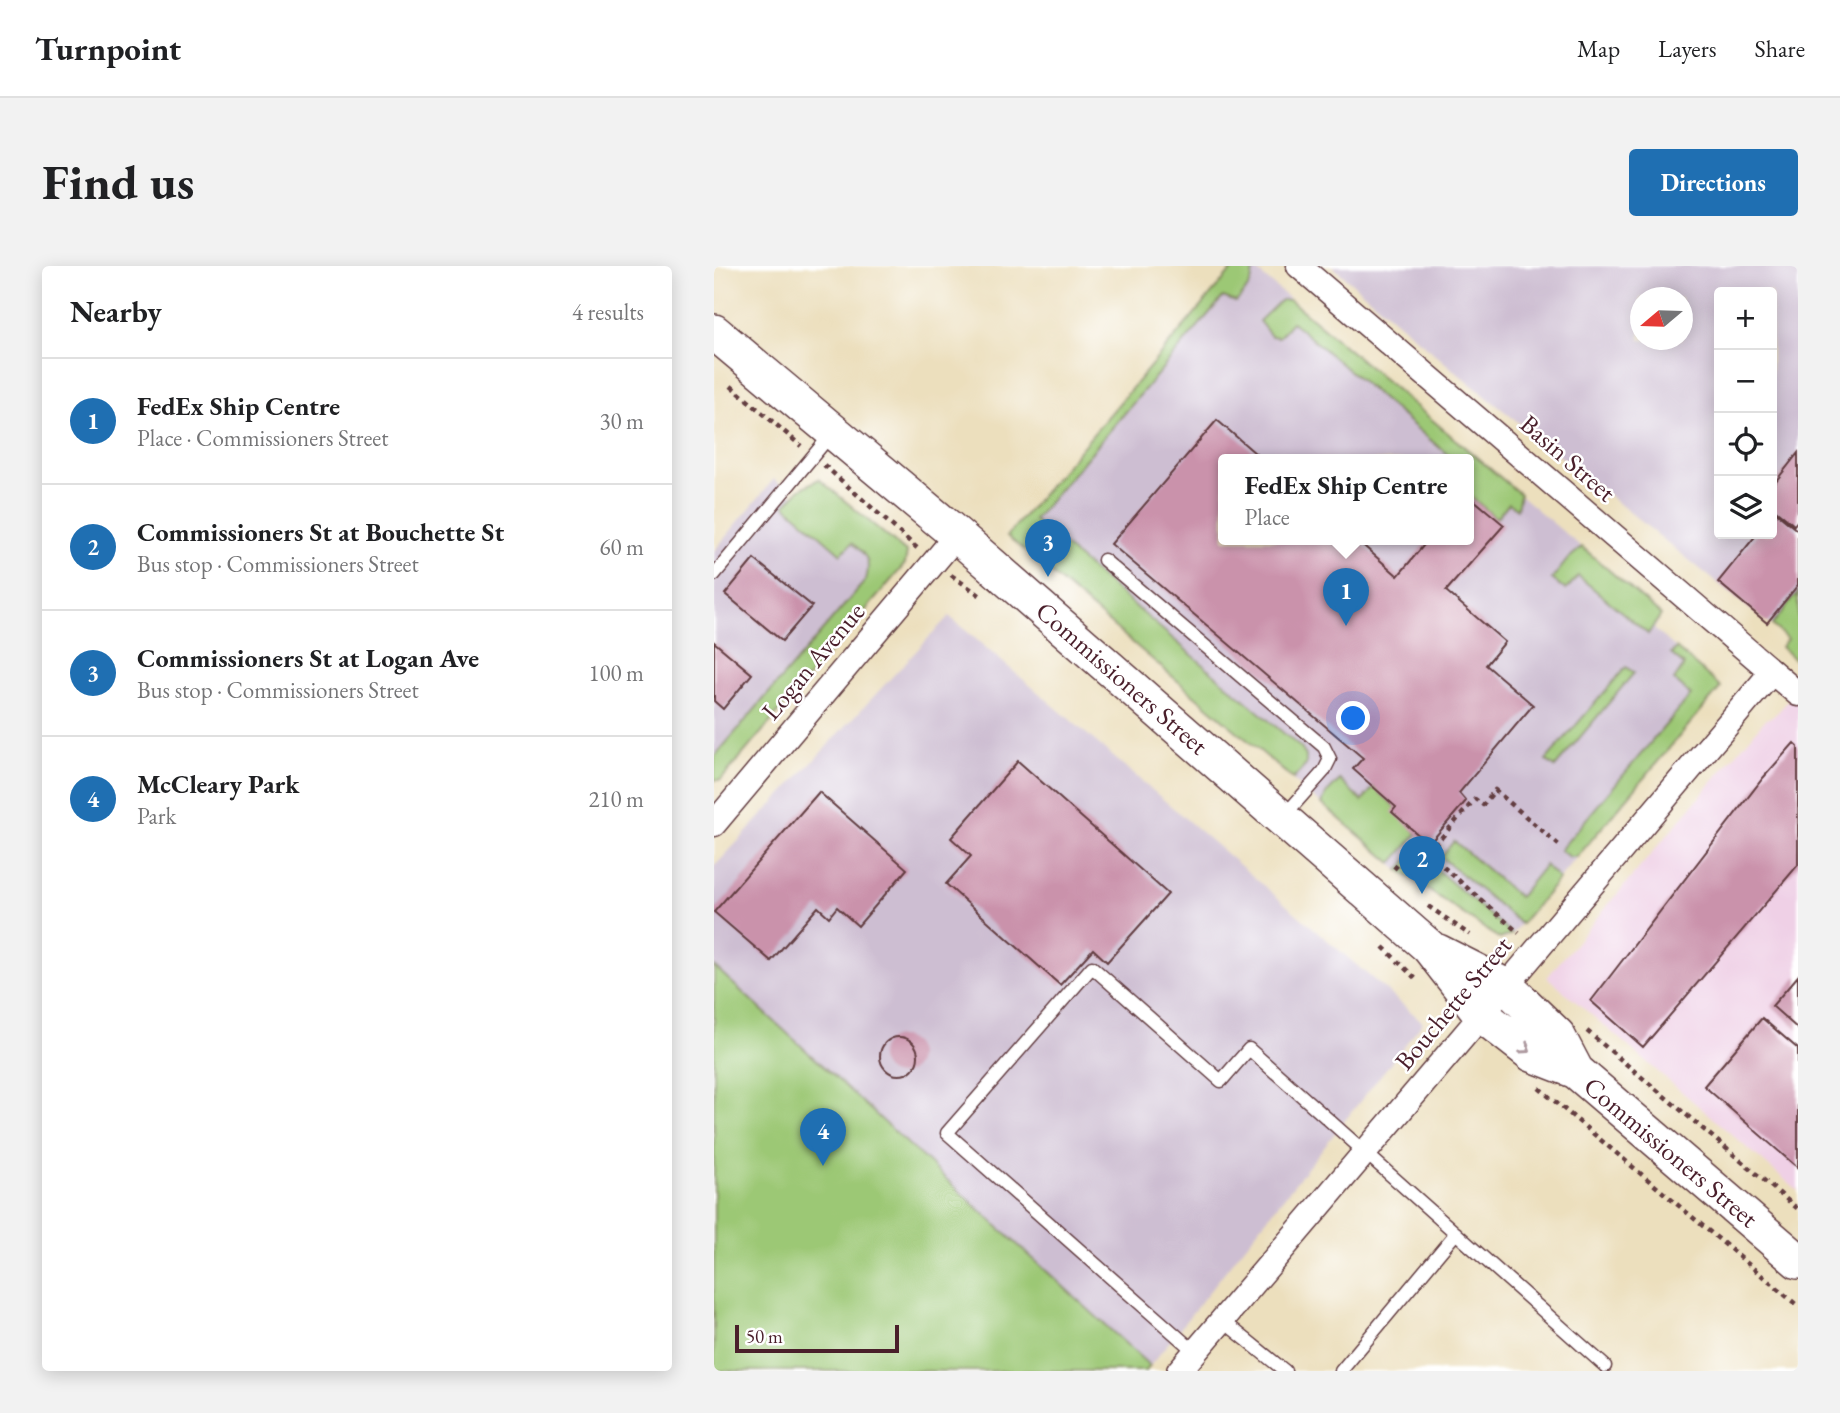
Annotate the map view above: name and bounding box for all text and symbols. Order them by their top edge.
text: Turnpoint [35,27,181,70]
text: Map [1577,33,1620,64]
text: Layers [1658,33,1717,64]
text: Share [1755,33,1805,64]
button: Directions [1629,149,1798,216]
text: Find us [42,150,194,214]
north arrow [1630,287,1693,350]
map controls [1714,287,1777,539]
button: + [1714,287,1777,350]
text: Nearby [70,292,162,331]
text: 4 results [572,297,644,327]
button: − [1714,350,1777,413]
text: FedEx Ship Centre [137,389,340,423]
text: 1 [87,406,99,436]
text: 30 m [599,406,644,436]
street label: Basin Street [1513,407,1623,509]
button: locate [1714,413,1777,476]
text: Place · Commissioners Street [137,423,388,453]
popup [1218,454,1474,545]
text: FedEx Ship Centre [1245,468,1447,502]
button: layers [1714,476,1777,539]
text: Place [1245,502,1290,532]
text: Commissioners St at Bouchette St [137,515,504,549]
pin: 3 [1025,519,1071,577]
text: 2 [87,532,99,562]
text: 60 m [599,532,644,562]
text: Bus stop · Commissioners Street [137,549,419,579]
pin: 1 [1323,568,1369,626]
street label: Commissioners Street [1029,594,1215,762]
street label: Logan Avenue [754,595,872,727]
text: Commissioners St at Logan Ave [137,641,479,675]
text: 3 [87,658,99,688]
text: 100 m [588,658,644,688]
text: Bus stop · Commissioners Street [137,675,419,705]
your location [1336,701,1370,735]
text: McCleary Park [137,767,300,801]
text: 4 [87,784,99,814]
text: 210 m [588,784,644,814]
text: Park [137,801,176,831]
pin: 2 [1399,836,1445,894]
street label: Bouchette Street [1387,929,1519,1077]
one-way arrow [1518,1041,1531,1053]
street label: Commissioners Street [1577,1069,1765,1235]
pin: 4 [800,1108,846,1166]
scale bar [735,1322,900,1354]
text: 50 m [746,1324,783,1349]

